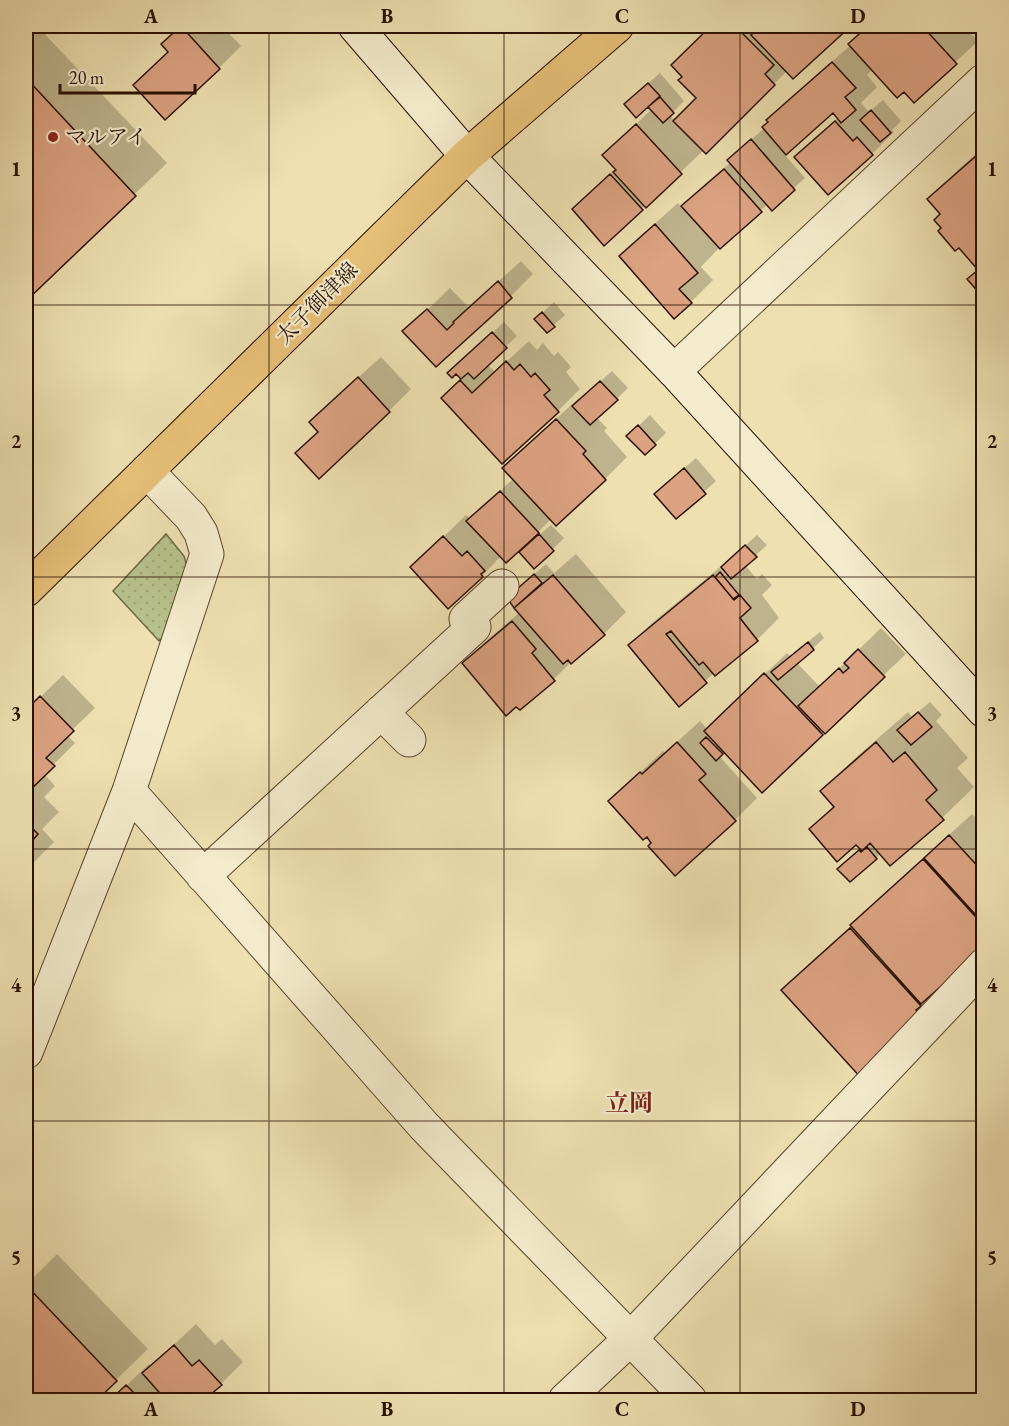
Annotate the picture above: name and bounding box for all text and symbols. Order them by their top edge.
text: A [143,3,159,29]
text: B [381,3,393,29]
text: C [615,3,629,29]
text: D [850,3,866,29]
scale bar [60,57,195,95]
text: 20 m [69,66,104,89]
place label: マルアイ [65,123,147,150]
marker: マルアイ [46,130,60,144]
text: 1 [11,156,21,182]
text: 1 [987,156,997,182]
street label: 太子御津線 [270,256,363,349]
text: 2 [11,428,22,454]
text: 2 [987,428,998,454]
text: 3 [11,700,21,726]
text: 3 [987,700,997,726]
text: 4 [11,972,22,998]
text: 4 [987,972,998,998]
district label: 立岡 [605,1087,653,1118]
text: 5 [11,1244,21,1270]
text: 5 [987,1244,997,1270]
text: A [143,1396,159,1422]
text: B [381,1396,393,1422]
text: C [615,1396,629,1422]
text: D [850,1396,866,1422]

